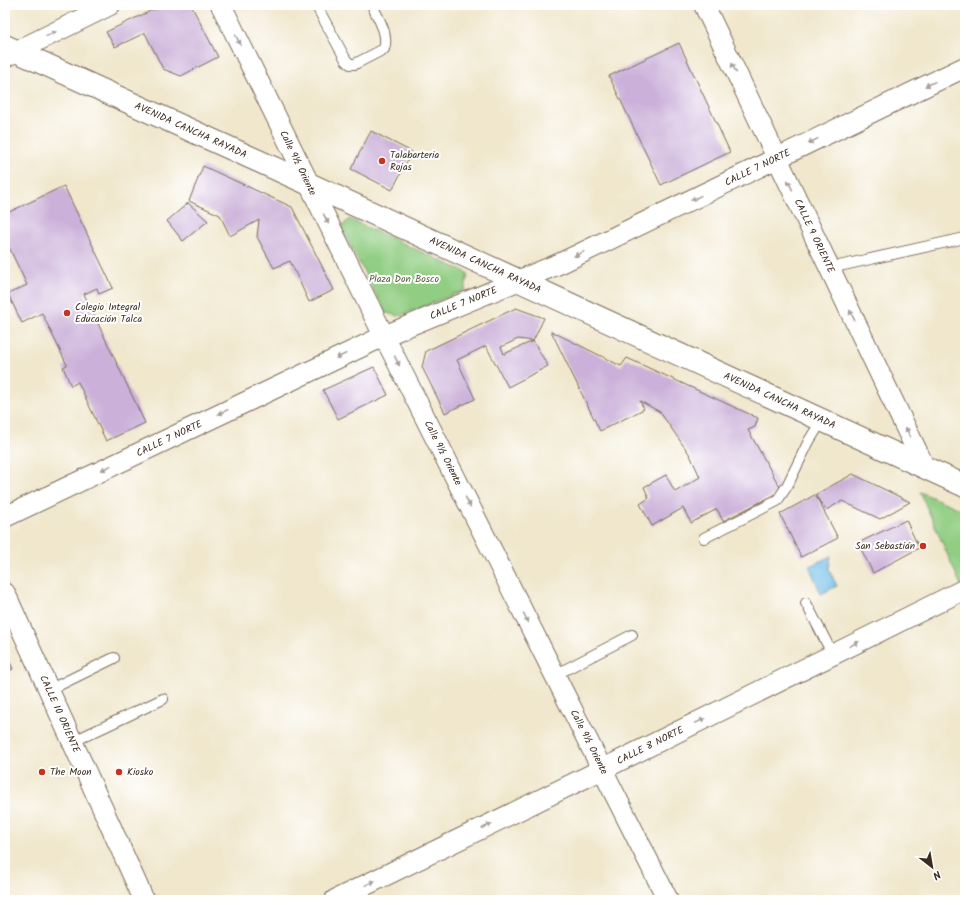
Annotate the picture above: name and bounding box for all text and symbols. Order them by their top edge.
one-way arrow [45,31,57,37]
one-way arrow [235,34,241,46]
one-way arrow [731,62,737,74]
one-way arrow [924,81,936,88]
street label: AVENIDA CANCHA RAYADA [132,98,249,163]
street label: Calle 9½ Oriente [275,128,321,199]
one-way arrow [807,138,819,144]
street label: CALLE 7 NORTE [722,144,794,190]
place label: Talabarteria Rojas [390,147,439,175]
marker: Talabarteria Rojas [377,156,387,166]
one-way arrow [787,179,793,191]
one-way arrow [690,195,702,201]
street label: CALLE 9 ORIENTE [790,196,839,277]
one-way arrow [323,214,329,225]
street label: AVENIDA CANCHA RAYADA [427,232,544,298]
one-way arrow [573,251,584,257]
park label: Plaza Don Bosco [369,271,440,287]
street label: CALLE 7 NORTE [427,282,501,324]
place label: Colegio Integral Educación Talca [75,299,142,327]
marker: Colegio Integral Educación Talca [62,308,72,318]
one-way arrow [849,309,855,321]
one-way arrow [335,353,346,360]
one-way arrow [394,355,400,366]
street label: AVENIDA CANCHA RAYADA [721,368,838,433]
one-way arrow [218,409,229,415]
street label: CALLE 7 NORTE [134,415,206,461]
street label: Calle 9½ Oriente [420,418,466,489]
one-way arrow [905,427,911,438]
one-way arrow [100,465,112,471]
one-way arrow [465,496,471,508]
place label: San Sebastián [855,538,915,554]
marker: San Sebastián [918,541,928,551]
one-way arrow [523,612,530,624]
one-way arrow [849,641,860,647]
street label: CALLE 10 ORIENTE [35,673,85,757]
street label: Calle 9½ Oriente [566,707,612,778]
one-way arrow [695,717,706,724]
street label: CALLE 8 NORTE [614,722,687,769]
place label: The Moon [50,764,92,780]
place label: Kiosko [127,764,154,780]
marker: The Moon [37,767,47,777]
marker: Kiosko [114,767,124,777]
one-way arrow [481,823,493,829]
north arrow [912,847,952,887]
text: N [929,865,944,884]
one-way arrow [364,880,376,886]

